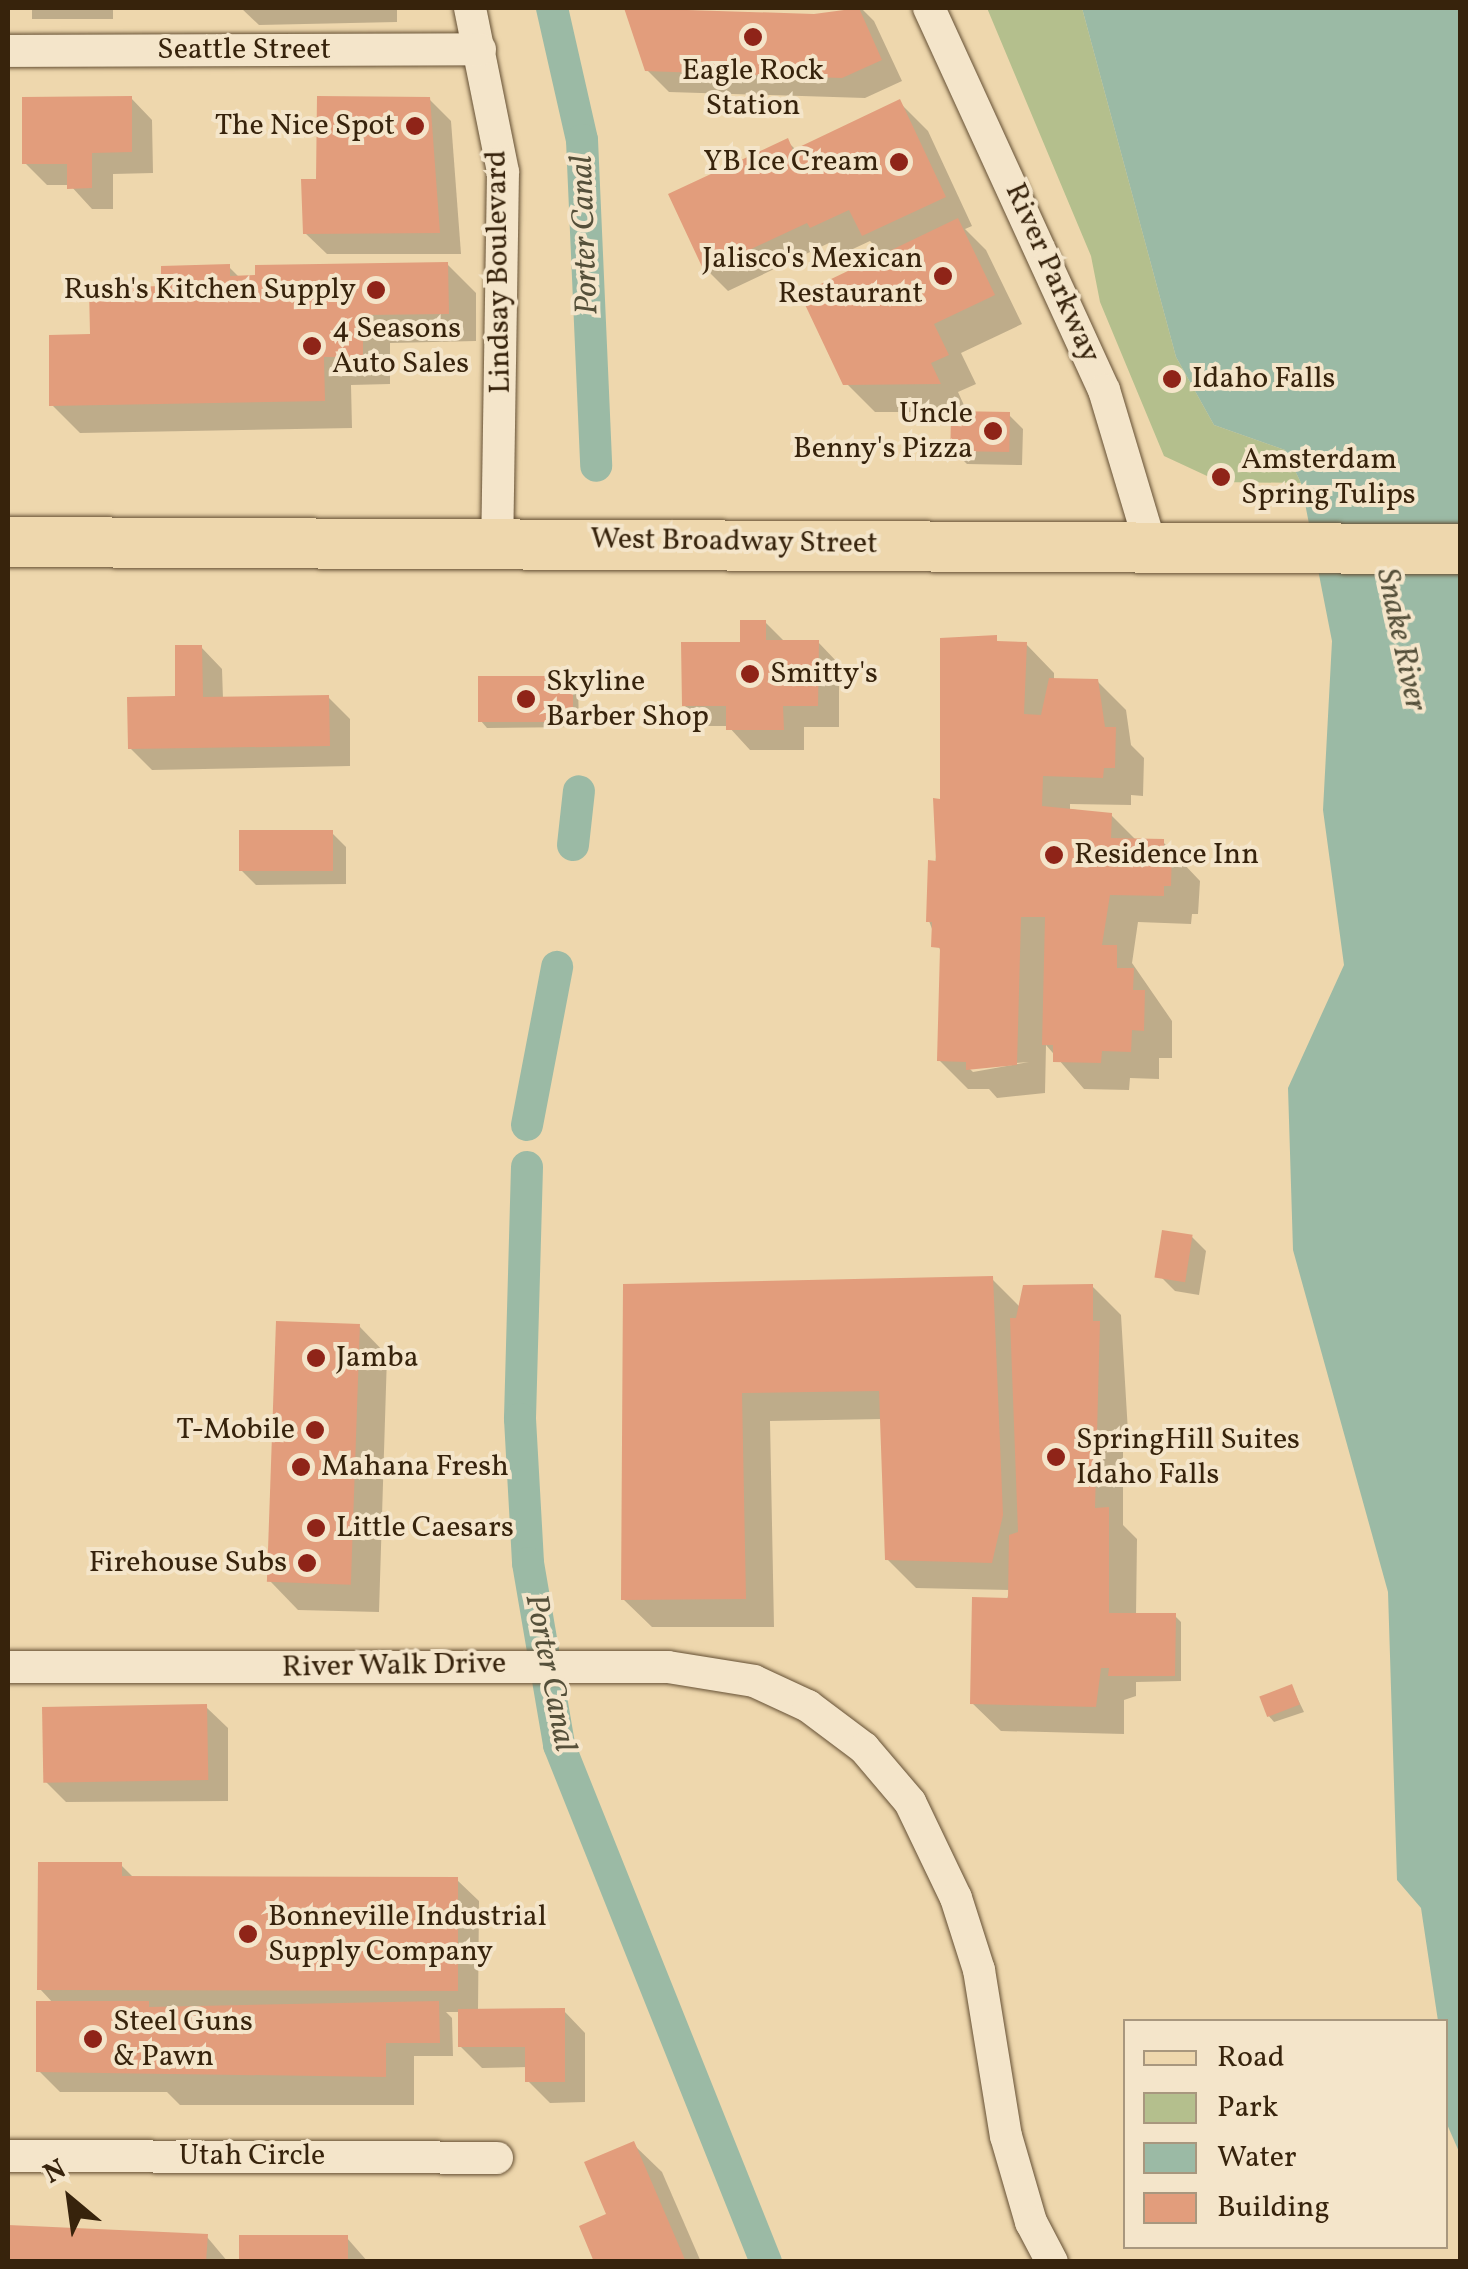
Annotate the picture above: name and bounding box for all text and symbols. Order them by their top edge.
marker: Eagle Rock Station [742,26,764,48]
street label: Seattle Street [157,32,331,68]
place label: Eagle Rock Station [682,53,824,124]
place label: The Nice Spot [215,108,395,144]
marker: The Nice Spot [404,115,426,137]
place label: YB Ice Cream [703,144,879,180]
street label: Lindsay Boulevard [479,149,519,395]
marker: YB Ice Cream [888,151,910,173]
water label: Porter Canal [564,155,608,315]
street label: River Parkway [996,178,1108,368]
place label: Jalisco's Mexican Restaurant [702,241,923,312]
marker: Jalisco's Mexican Restaurant [932,265,954,287]
place label: Rush's Kitchen Supply [64,272,356,308]
marker: Rush's Kitchen Supply [365,279,387,301]
place label: 4 Seasons Auto Sales [332,311,469,382]
marker: 4 Seasons Auto Sales [301,335,323,357]
place label: Idaho Falls [1192,361,1335,397]
marker: Idaho Falls [1161,368,1183,390]
place label: Uncle Benny's Pizza [793,396,973,466]
marker: Uncle Benny's Pizza [982,420,1004,442]
place label: Amsterdam Spring Tulips [1241,442,1417,512]
marker: Amsterdam Spring Tulips [1210,466,1232,488]
street label: West Broadway Street [589,521,879,563]
water label: Snake River [1366,565,1434,715]
place label: Smitty's [770,656,878,692]
marker: Smitty's [739,663,761,685]
place label: Skyline Barber Shop [546,664,709,734]
marker: Skyline Barber Shop [515,688,537,710]
place label: Residence Inn [1074,837,1259,873]
marker: Residence Inn [1043,844,1065,866]
place label: Jamba [336,1340,419,1376]
marker: Jamba [305,1347,327,1369]
place label: T-Mobile [176,1412,295,1448]
marker: T-Mobile [304,1419,326,1441]
place label: SpringHill Suites Idaho Falls [1076,1422,1300,1492]
marker: SpringHill Suites Idaho Falls [1045,1446,1067,1468]
place label: Mahana Fresh [321,1449,509,1485]
marker: Mahana Fresh [290,1456,312,1478]
place label: Little Caesars [336,1510,514,1546]
marker: Little Caesars [305,1517,327,1539]
place label: Firehouse Subs [89,1545,287,1581]
marker: Firehouse Subs [296,1552,318,1574]
water label: Porter Canal [515,1591,583,1755]
street label: River Walk Drive [281,1646,507,1686]
place label: Bonneville Industrial Supply Company [268,1899,547,1970]
marker: Bonneville Industrial Supply Company [237,1923,259,1945]
place label: Steel Guns & Pawn [113,2004,253,2074]
legend [1123,2019,1448,2249]
marker: Steel Guns & Pawn [82,2028,104,2050]
text: Road [1217,2037,1285,2079]
text: Park [1217,2087,1278,2129]
text: Water [1217,2137,1297,2179]
street label: Utah Circle [179,2138,325,2174]
north arrow [20,2149,120,2249]
text: N [37,2150,74,2194]
text: Building [1217,2187,1330,2229]

